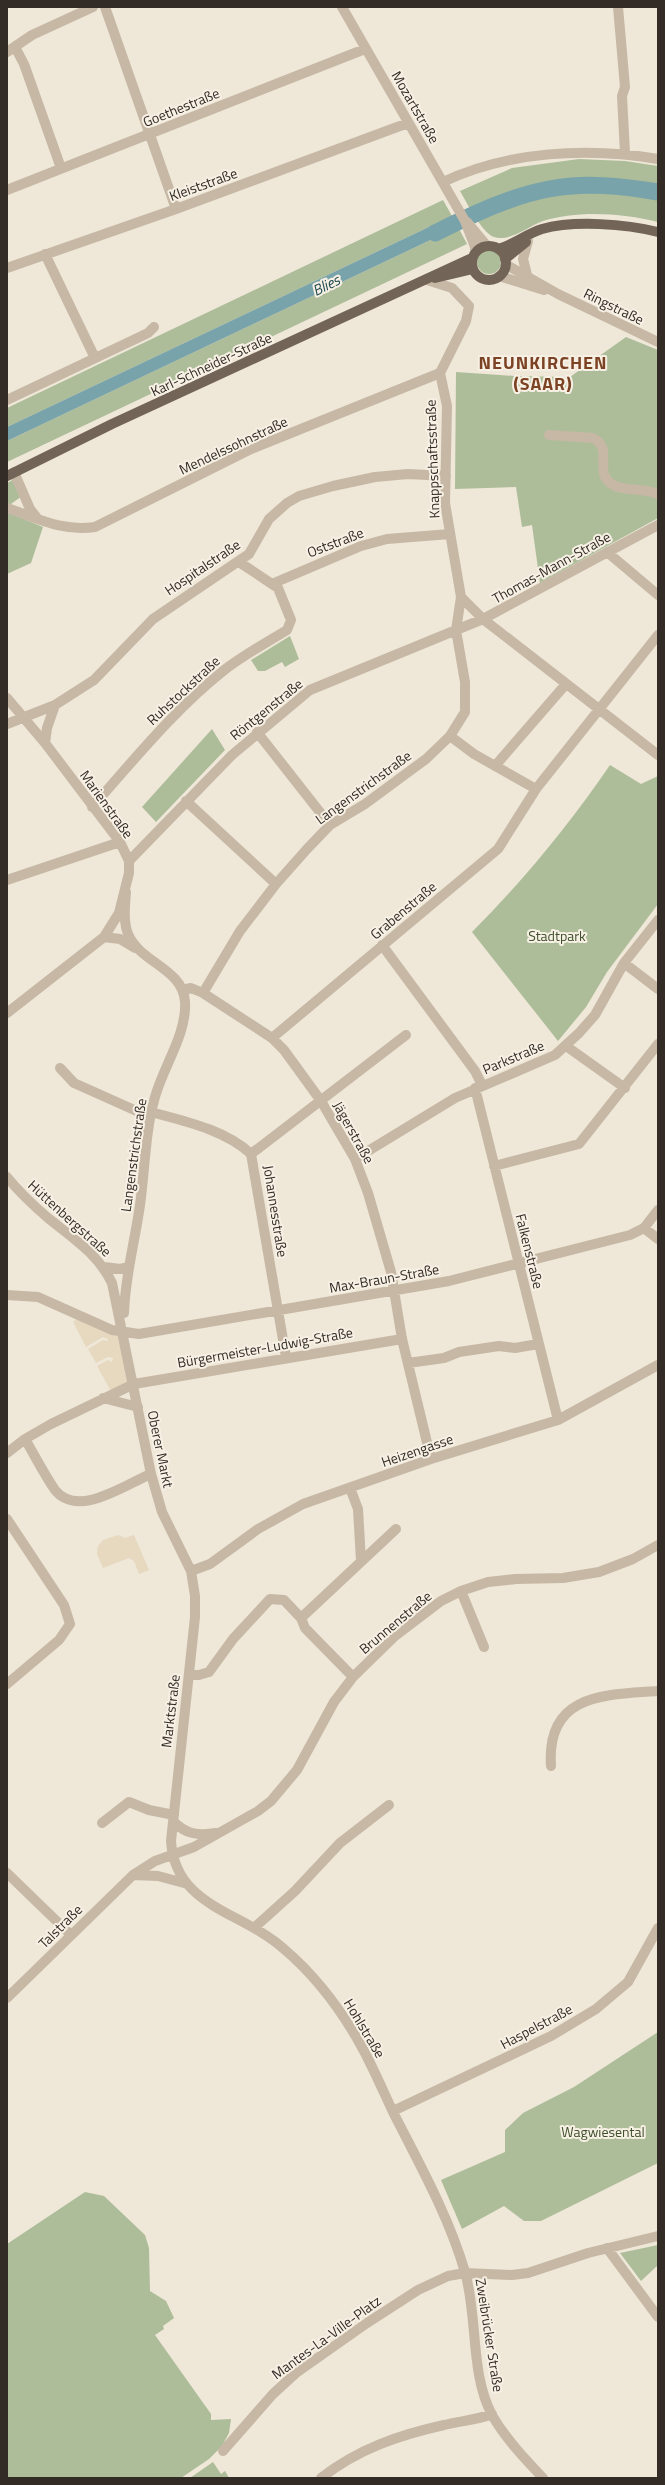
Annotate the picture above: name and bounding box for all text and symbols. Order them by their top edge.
street label: Mozartstraße [387,67,445,147]
street label: Goethestraße [140,82,222,132]
street label: Kleiststraße [166,162,240,206]
water label: Blies [308,268,345,302]
street label: Ringstraße [580,282,648,330]
street label: Karl-Schneider-Straße [147,327,275,401]
district label: NEUNKIRCHEN (SAAR) [478,349,608,397]
street label: Knappschaftsstraße [419,399,445,519]
street label: Mendelssohnstraße [175,411,291,479]
street label: Oststraße [304,522,366,562]
street label: Thomas-Mann-Straße [488,526,614,608]
street label: Hospitalstraße [160,534,244,600]
street label: Ruhstockstraße [142,650,224,730]
street label: Röntgenstraße [225,673,307,745]
street label: Langenstrichstraße [311,745,415,829]
street label: Marienstraße [75,766,139,842]
street label: Grabenstraße [365,876,441,944]
park label: Stadtpark [528,925,586,946]
street label: Parkstraße [479,1035,547,1079]
street label: Langenstrichstraße [115,1097,151,1213]
street label: Jägerstraße [328,1097,380,1167]
street label: Johannesstraße [258,1163,294,1259]
street label: Hüttenbergstraße [24,1175,116,1261]
street label: Falkenstraße [511,1211,549,1291]
street label: Max-Braun-Straße [327,1258,441,1298]
street label: Bürgermeister-Ludwig-Straße [176,1321,354,1373]
street label: Oberer Markt [143,1408,179,1490]
street label: Heizengasse [378,1428,456,1472]
street label: Brunnenstraße [354,1585,436,1659]
street label: Marktstraße [155,1673,185,1749]
street label: Talstraße [33,1899,87,1953]
street label: Hohlstraße [339,1994,391,2062]
street label: Haspelstraße [496,1998,576,2054]
park label: Wagwiesental [561,2121,645,2142]
street label: Zweibrücker Straße [471,2277,509,2393]
street label: Mantes-La-Ville-Platz [267,2290,385,2384]

